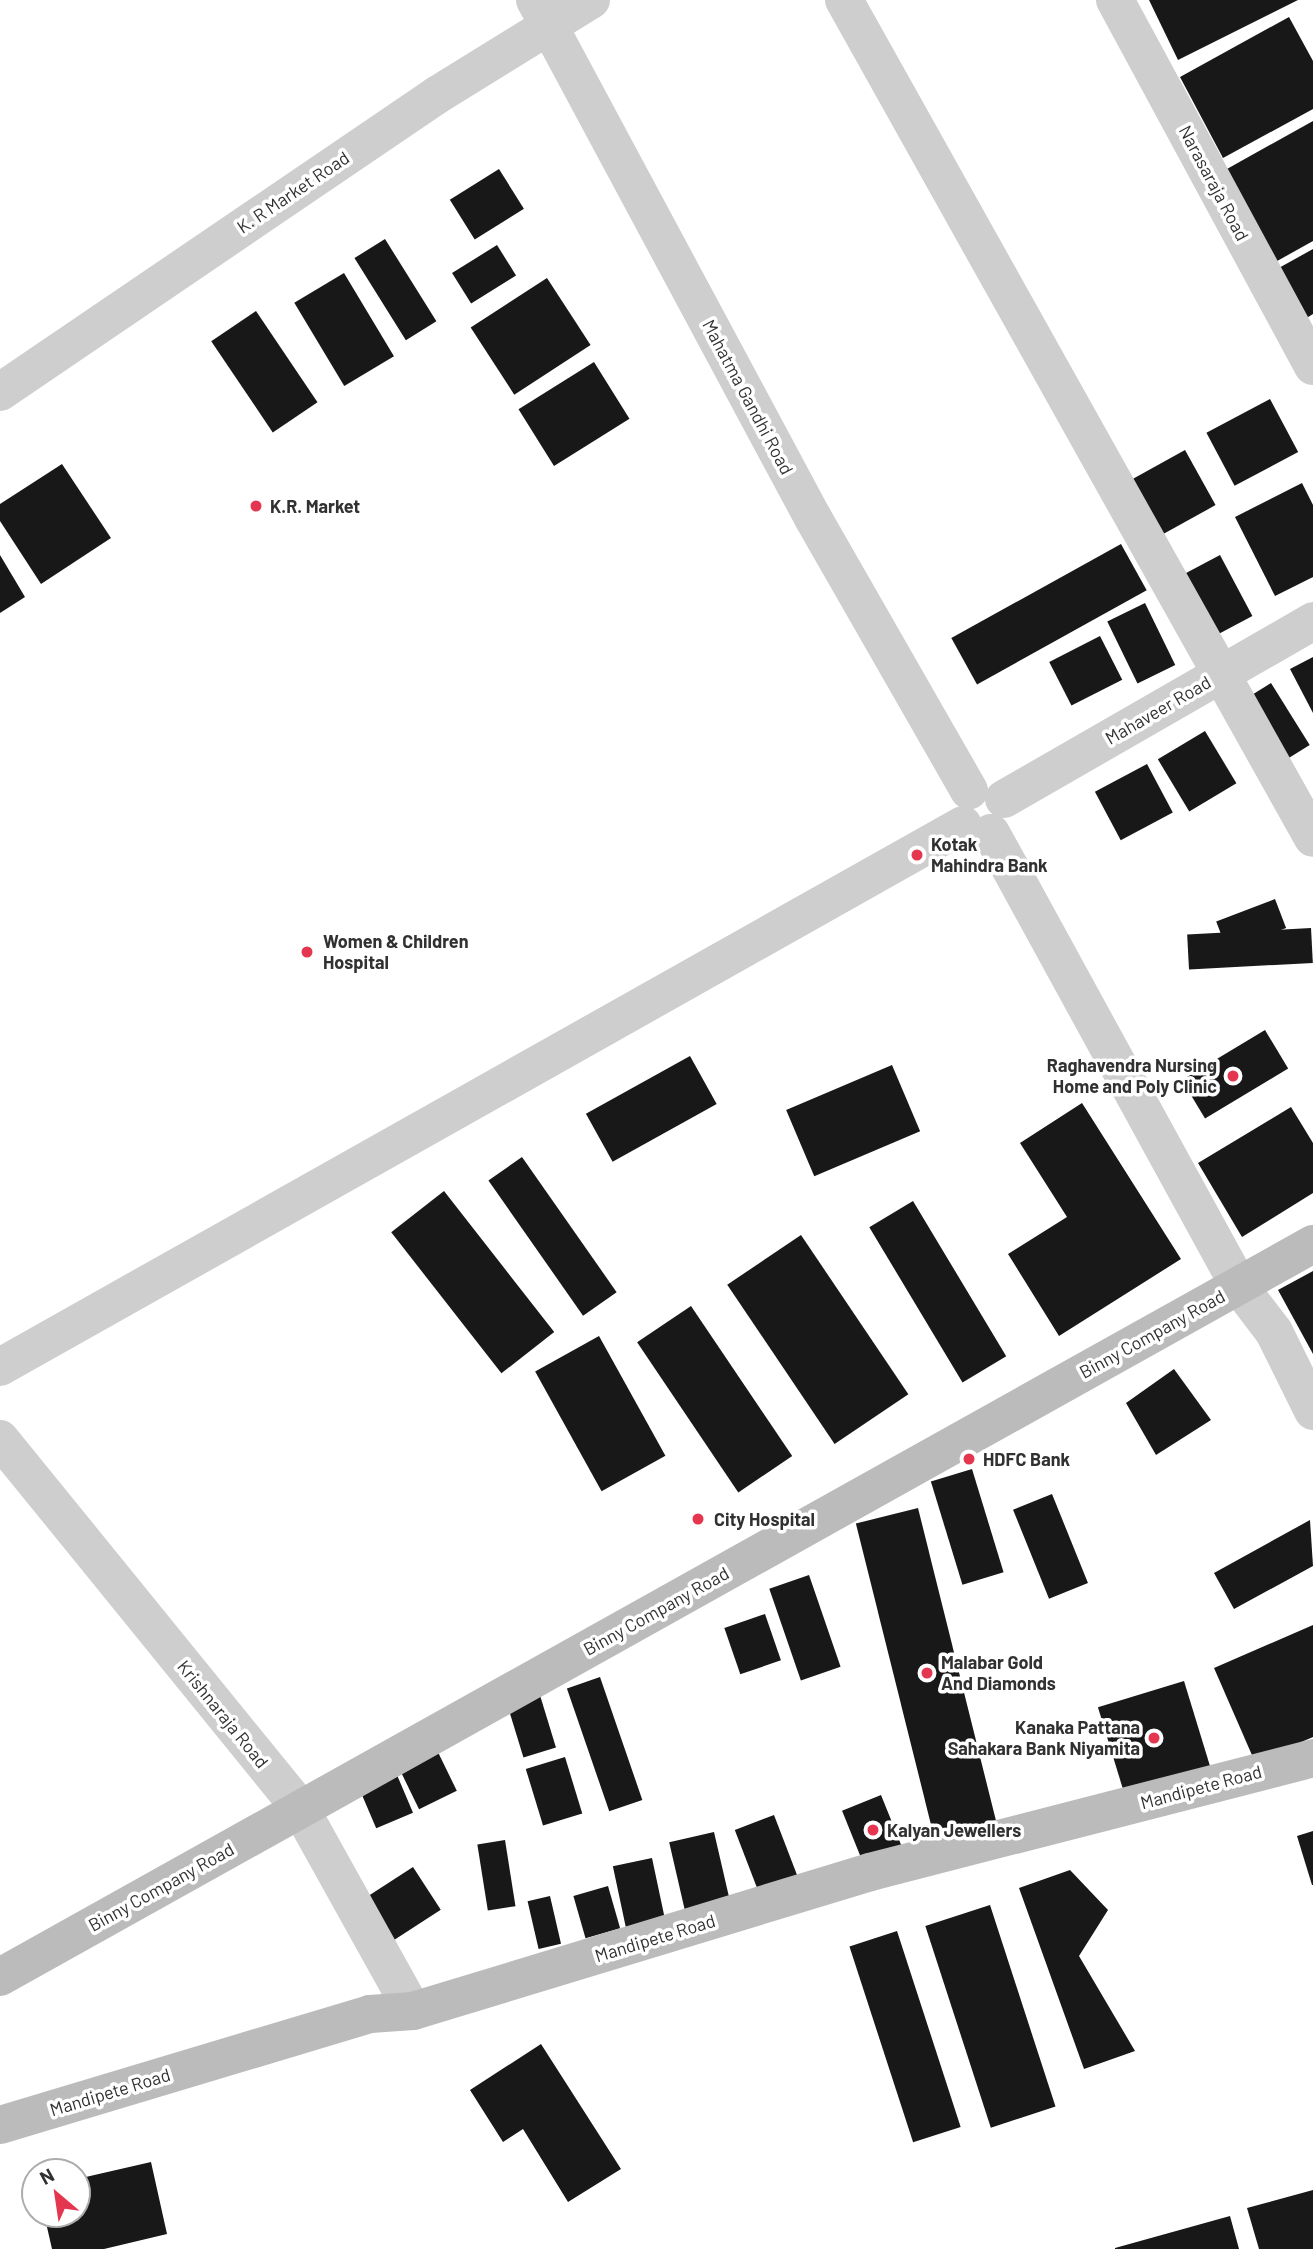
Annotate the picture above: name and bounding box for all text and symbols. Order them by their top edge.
street label: Narasaraja Road [1174,122,1254,244]
street label: K. R Market Road [233,146,353,238]
street label: Mahatma Gandhi Road [698,316,798,478]
place label: K.R. Market [270,495,360,517]
marker: K.R. Market [248,498,264,514]
street label: Mahaveer Road [1101,671,1215,749]
place label: Kotak Mahindra Bank [931,834,1048,876]
marker: Kotak Mahindra Bank [909,847,925,863]
place label: Women & Children Hospital [323,931,469,974]
marker: Women & Children Hospital [297,942,317,962]
place label: Raghavendra Nursing Home and Poly Clinic [1047,1055,1217,1098]
marker: Raghavendra Nursing Home and Poly Clinic [1223,1066,1243,1086]
street label: Binny Company Road [1075,1285,1229,1383]
place label: HDFC Bank [983,1448,1070,1470]
marker: HDFC Bank [961,1451,977,1467]
place label: City Hospital [714,1508,815,1530]
marker: City Hospital [688,1509,708,1529]
street label: Binny Company Road [579,1562,733,1660]
place label: Malabar Gold And Diamonds [941,1652,1056,1694]
street label: Krishnaraja Road [173,1656,273,1772]
marker: Malabar Gold And Diamonds [919,1665,935,1681]
place label: Kanaka Pattana Sahakara Bank Niyamita [948,1717,1140,1760]
marker: Kanaka Pattana Sahakara Bank Niyamita [1146,1730,1162,1746]
street label: Mandipete Road [1138,1760,1264,1814]
place label: Kalyan Jewellers [887,1819,1021,1841]
marker: Kalyan Jewellers [865,1822,881,1838]
street label: Binny Company Road [84,1838,238,1936]
street label: Mandipete Road [592,1909,718,1967]
street label: Mandipete Road [47,2063,173,2121]
north arrow [21,2158,91,2228]
text: N [35,2163,58,2189]

